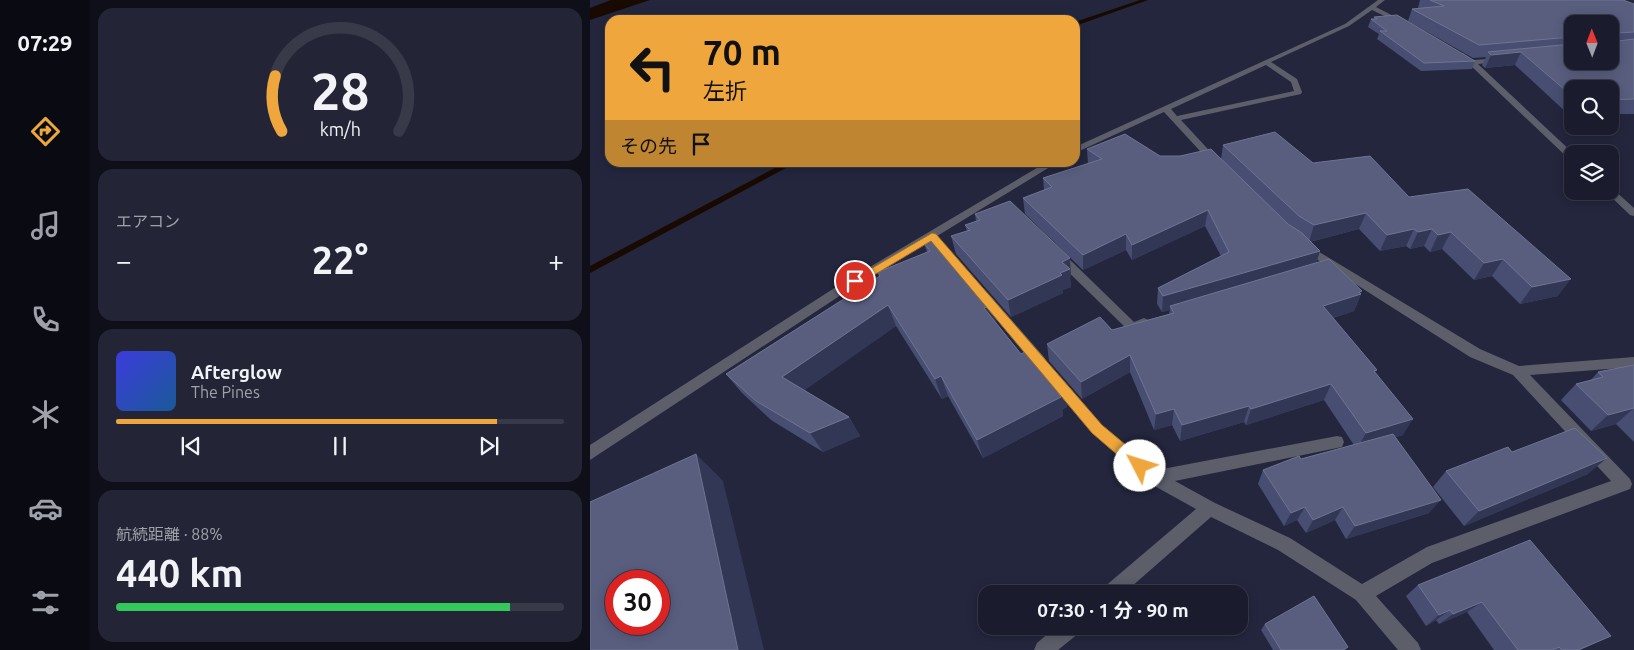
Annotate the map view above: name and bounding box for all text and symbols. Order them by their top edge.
north arrow [1564,15,1619,70]
map controls [1564,15,1619,200]
text: 07:29 [17,30,73,55]
text: 70 m [703,32,781,72]
icon: left [620,35,685,100]
text: 28 [311,62,369,120]
text: 左折 [703,78,747,103]
button: search [1564,80,1619,135]
icon: directions [28,114,63,149]
text: km/h [319,119,361,139]
icon: arrive [687,130,715,158]
text: その先 [620,135,677,157]
button: layers [1564,145,1619,200]
icon: music [28,208,63,243]
text: エアコン [116,212,180,230]
text: 22° [312,239,368,281]
text: − [116,245,132,276]
text: + [548,245,564,276]
pin [834,260,876,302]
icon: arrive [841,267,869,295]
icon: phone [28,302,63,337]
text: Afterglow [191,361,282,383]
text: The Pines [191,383,260,401]
icon: climate [28,397,63,432]
icon: previous [177,432,205,460]
icon: pause [326,432,354,460]
icon: next [475,432,503,460]
position arrow [1113,439,1165,491]
icon: car [28,491,63,526]
text: 航続距離 · 88% [116,525,223,543]
text: 440 km [116,552,243,594]
speed limit sign: 30 [605,570,670,635]
icon: filters [28,585,63,620]
text: 07:30 · 1 分 · 90 m [1037,599,1189,621]

